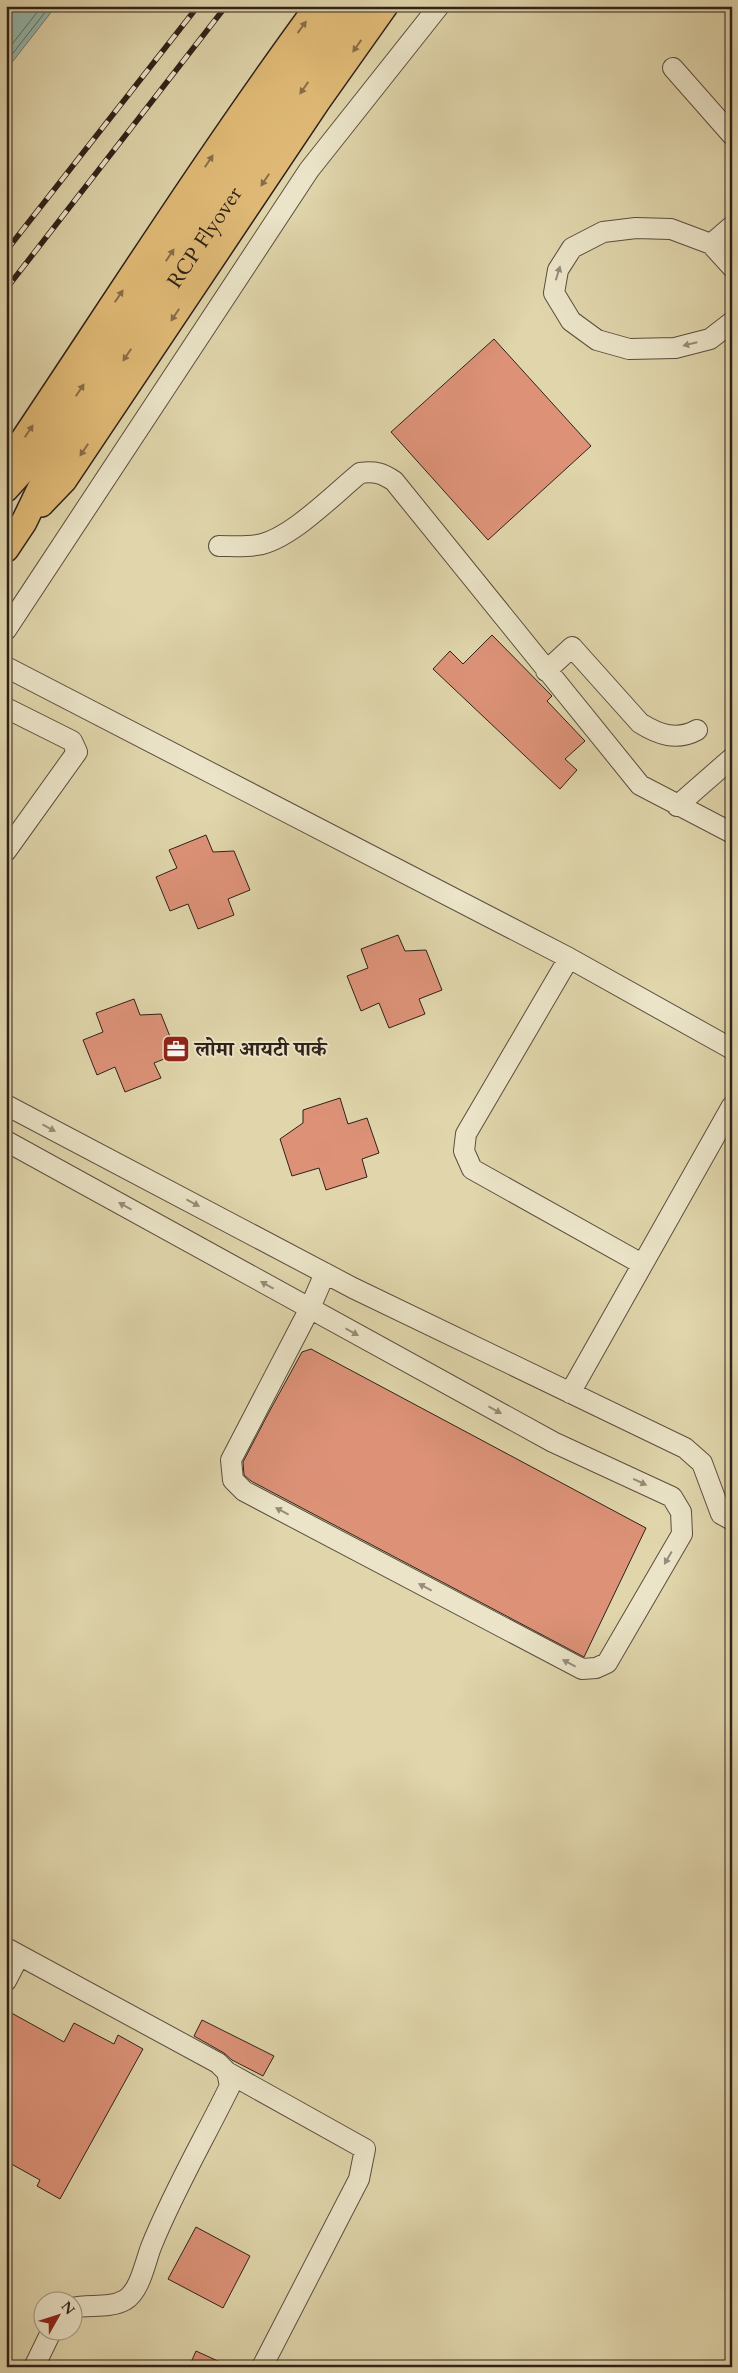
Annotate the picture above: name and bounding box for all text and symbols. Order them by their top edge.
one-way arrow [297,20,307,34]
one-way arrow [352,39,362,53]
one-way arrow [299,81,309,95]
one-way arrow [204,154,214,168]
one-way arrow [260,174,270,187]
street label: RCP Flyover [160,181,249,294]
one-way arrow [165,248,175,262]
one-way arrow [555,266,563,281]
one-way arrow [114,289,124,303]
one-way arrow [170,309,180,322]
one-way arrow [682,340,697,348]
one-way arrow [122,348,131,362]
one-way arrow [75,383,84,397]
one-way arrow [24,425,34,438]
one-way arrow [79,443,89,457]
office icon: लोमा आयटी पार्क [161,1034,191,1064]
place label: लोमा आयटी पार्क [193,1035,328,1064]
one-way arrow [43,1123,56,1132]
one-way arrow [186,1199,201,1207]
one-way arrow [117,1202,132,1210]
one-way arrow [260,1280,274,1289]
one-way arrow [346,1327,359,1336]
one-way arrow [487,1406,502,1414]
one-way arrow [633,1479,647,1487]
one-way arrow [274,1507,289,1515]
one-way arrow [664,1550,672,1565]
one-way arrow [418,1583,433,1591]
one-way arrow [562,1659,576,1667]
north arrow [32,2290,82,2340]
text: N [57,2297,79,2319]

